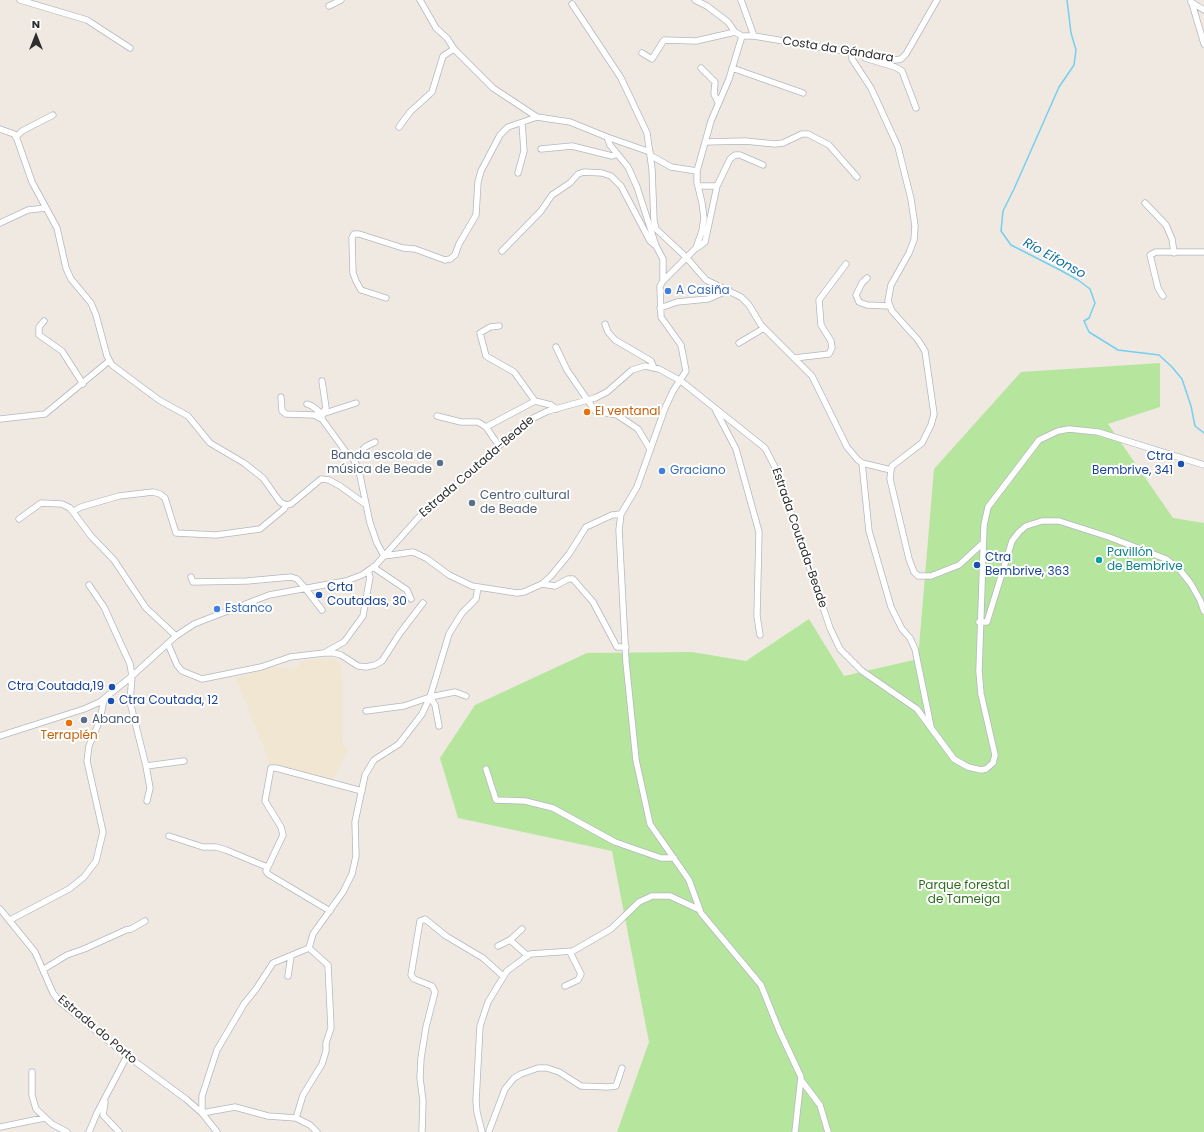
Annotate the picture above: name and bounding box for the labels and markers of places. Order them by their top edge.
place label: A Casiña [676,284,730,298]
marker: A Casiña [663,286,673,296]
place label: El ventanal [595,405,660,419]
marker: El ventanal [582,407,592,417]
place label: Banda escola de música de Beade [327,449,432,477]
place label: Ctra Bembrive, 341 [1092,450,1173,478]
marker: Banda escola de música de Beade [435,458,445,468]
marker: Ctra Bembrive, 341 [1176,459,1186,469]
place label: Graciano [670,464,726,478]
marker: Graciano [657,466,667,476]
place label: Centro cultural de Beade [480,489,570,517]
marker: Centro cultural de Beade [467,498,477,508]
place label: Pavillón de Bembrive [1107,546,1183,574]
place label: Ctra Bembrive, 363 [985,551,1069,579]
marker: Pavillón de Bembrive [1094,555,1104,565]
marker: Ctra Bembrive, 363 [972,560,982,570]
place label: Crta Coutadas, 30 [327,581,407,609]
marker: Crta Coutadas, 30 [314,590,324,600]
place label: Estanco [225,602,273,616]
marker: Estanco [212,604,222,614]
place label: Ctra Coutada,19 [7,680,104,694]
marker: Ctra Coutada,19 [107,682,117,692]
place label: Ctra Coutada, 12 [119,694,218,708]
marker: Ctra Coutada, 12 [106,696,116,706]
place label: Abanca [92,713,139,727]
marker: Abanca [79,715,89,725]
marker: Terraplén [64,718,74,728]
place label: Terraplén [40,729,98,743]

